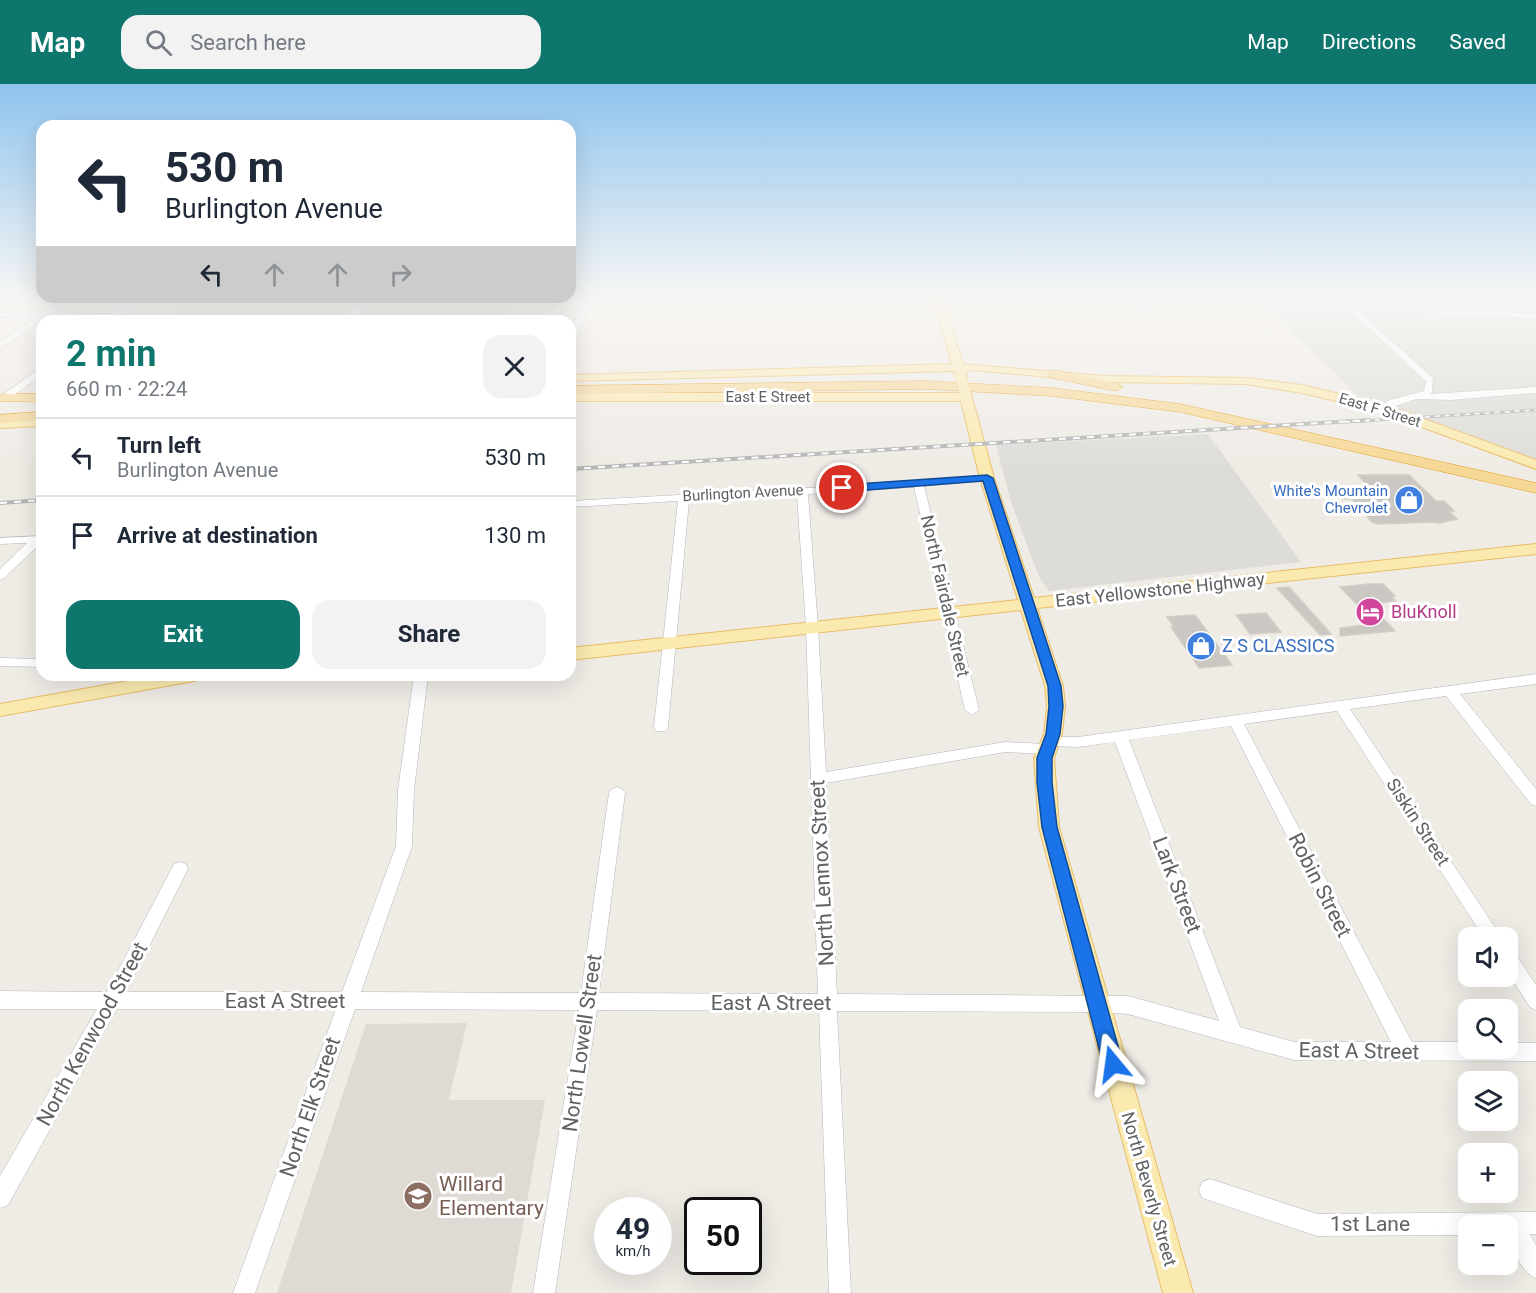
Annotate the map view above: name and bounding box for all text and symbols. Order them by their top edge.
search box [121,15,541,69]
text: Map [30,26,85,59]
icon: search [142,26,175,59]
text: Search here [190,30,306,55]
text: Map [1247,30,1289,54]
text: Directions [1322,30,1416,54]
text: Saved [1449,30,1506,54]
text: 530 m [165,143,284,192]
icon: left [66,144,144,222]
text: Burlington Avenue [165,193,383,225]
icon: left [195,258,228,291]
icon: ahead [258,258,291,291]
icon: ahead [321,258,354,291]
icon: right [384,258,417,291]
text: 2 min [66,333,157,375]
button: close [483,335,546,398]
text: 660 m · 22:24 [66,377,187,401]
street label: East E Street [726,388,811,406]
street label: East F Street [1337,389,1423,431]
text: Turn left [117,433,201,458]
icon: left [66,441,99,474]
text: 530 m [484,445,546,470]
text: Burlington Avenue [117,458,278,482]
pin [816,462,867,513]
icon: arrive [825,471,858,504]
street label: Burlington Avenue [682,481,804,505]
place label: White's Mountain Chevrolet [1273,482,1388,517]
shop icon: White's Mountain Chevrolet [1393,484,1425,516]
street label: North Fairdale Street [917,513,974,679]
icon: arrive [66,519,99,552]
text: Arrive at destination [117,523,318,548]
text: 130 m [484,523,546,548]
street label: East Yellowstone Highway [1054,568,1266,611]
hotel icon: BluKnoll [1354,596,1386,628]
button: Exit [66,600,300,669]
button: Share [312,600,546,669]
place label: BluKnoll [1391,601,1457,622]
shop icon: Z S CLASSICS [1185,630,1217,662]
place label: Z S CLASSICS [1222,635,1335,656]
street label: Siskin Street [1382,774,1454,869]
street label: North Lennox Street [805,779,839,967]
street label: Robin Street [1283,829,1357,941]
street label: Lark Street [1148,834,1206,937]
map controls [1458,927,1518,1275]
button: sound [1458,927,1518,987]
street label: North Kenwood Street [32,938,153,1130]
street label: North Lowell Street [558,952,606,1133]
street label: East A Street [225,989,345,1013]
street label: East A Street [711,991,831,1015]
button: search [1458,999,1518,1059]
position arrow [1081,1032,1145,1096]
street label: North Elk Street [275,1034,345,1180]
street label: East A Street [1299,1038,1420,1064]
button: layers [1458,1071,1518,1131]
street label: North Beverly Street [1117,1109,1182,1269]
button: + [1458,1143,1518,1203]
place label: Willard Elementary [439,1172,544,1220]
school or university icon: Willard Elementary [402,1180,434,1212]
speed limit sign: 50 [684,1197,762,1275]
text: 49 [616,1211,650,1246]
street label: 1st Lane [1330,1212,1410,1236]
button: − [1458,1215,1518,1275]
text: km/h [615,1242,651,1260]

